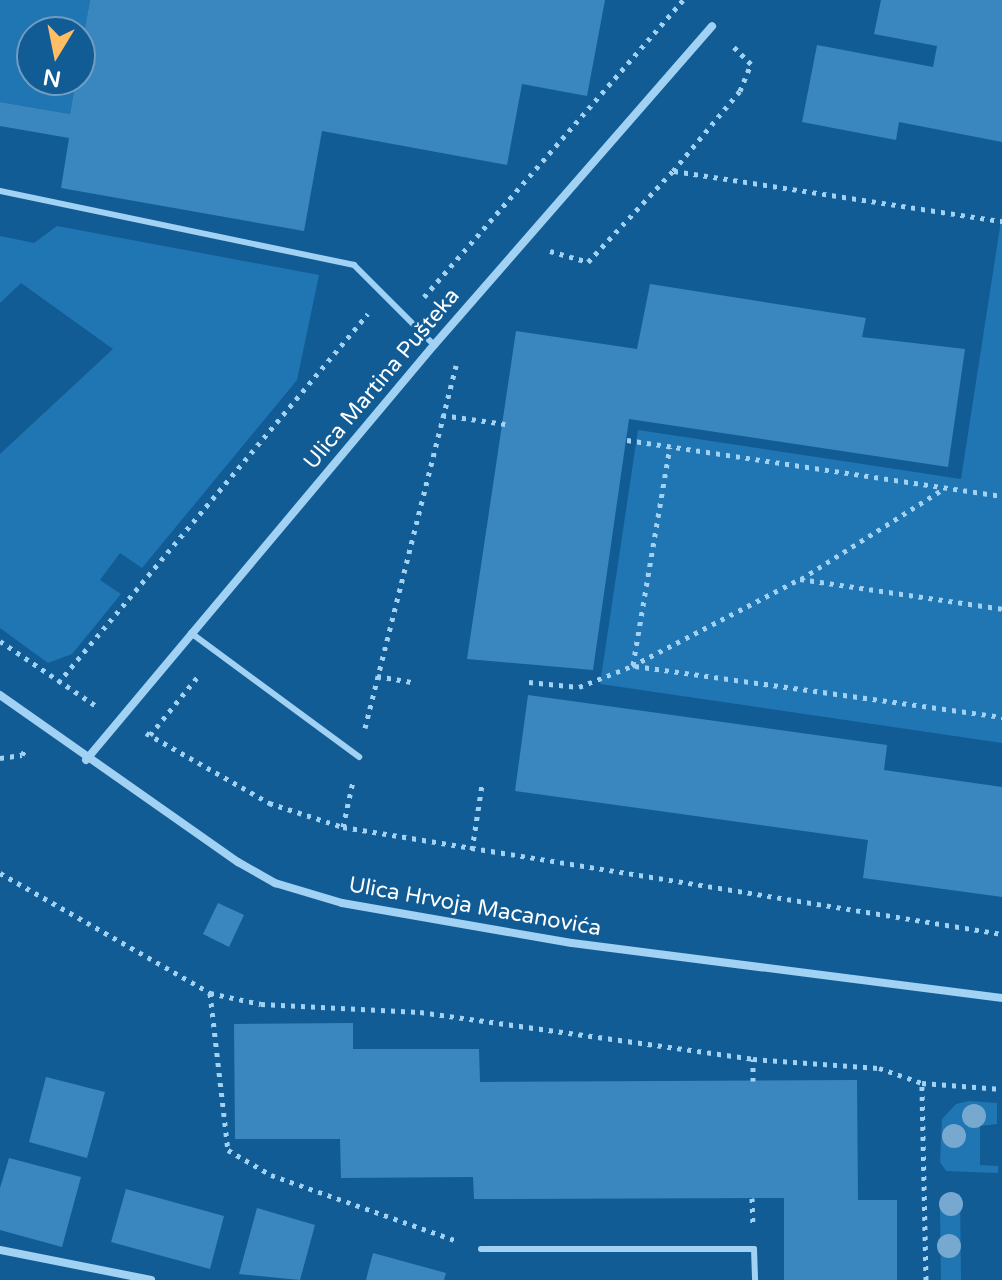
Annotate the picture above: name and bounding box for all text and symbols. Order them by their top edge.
north arrow [16,16,96,96]
text: N [41,63,63,92]
street label: Ulica Martina Pušteka [299,283,465,475]
street label: Ulica Hrvoja Macanovića [347,872,603,942]

